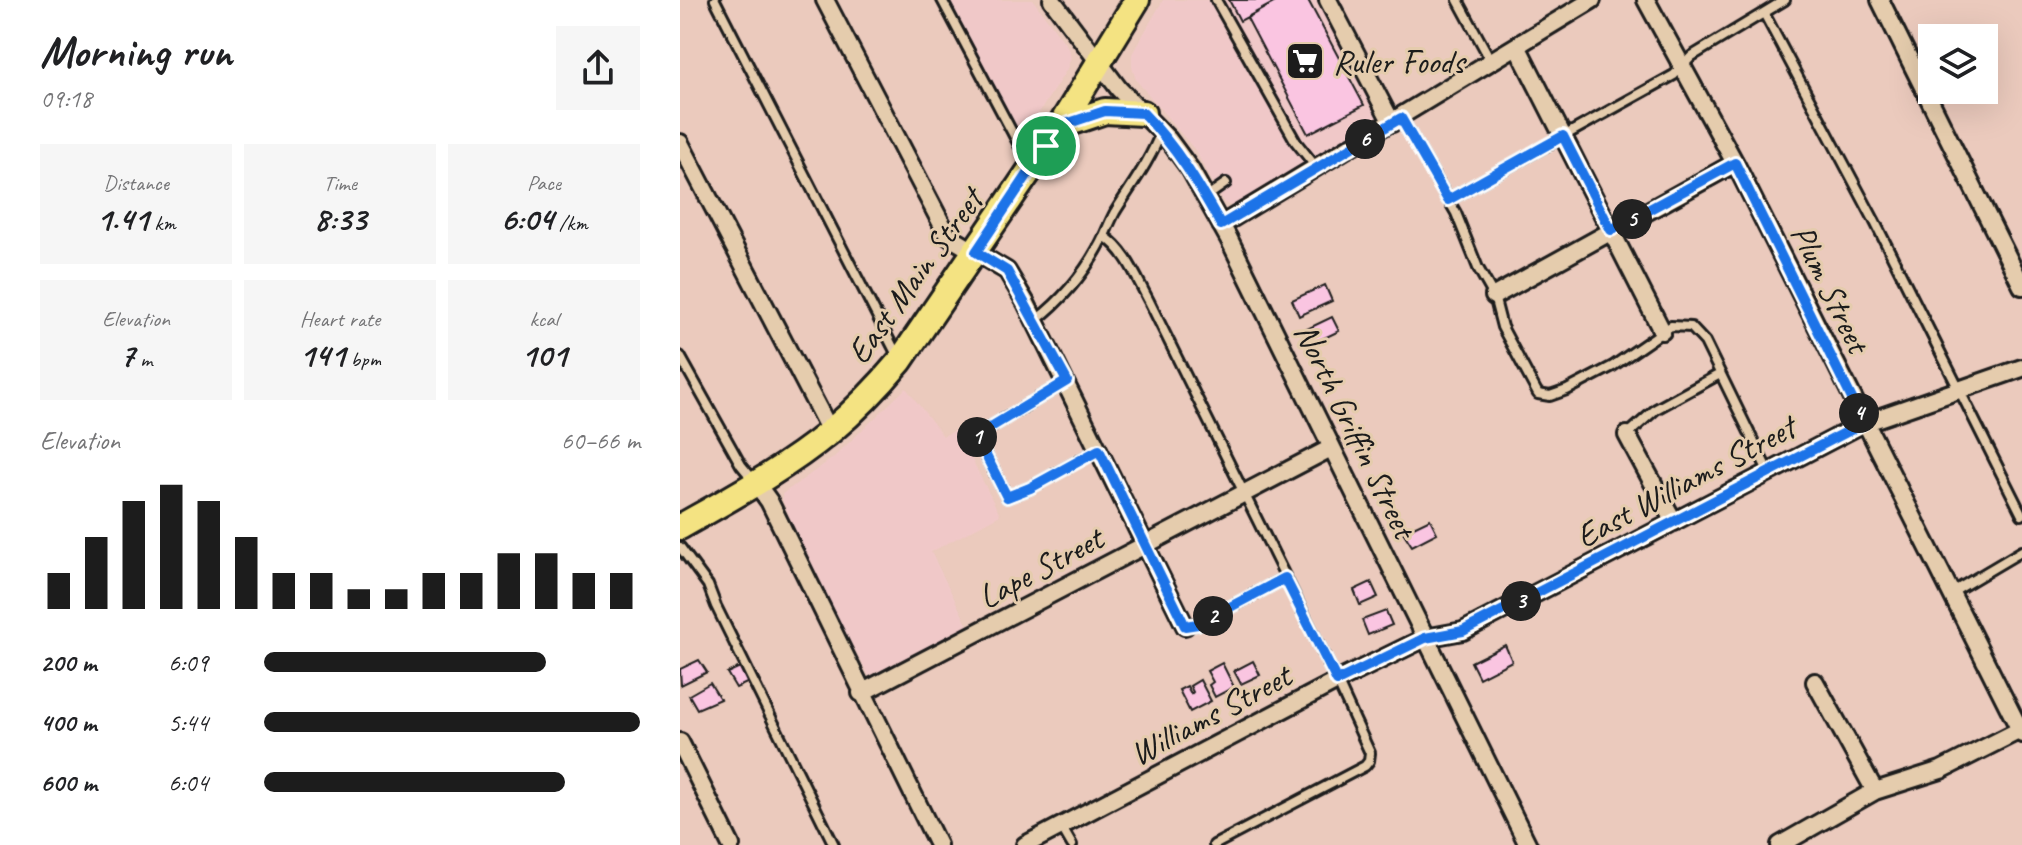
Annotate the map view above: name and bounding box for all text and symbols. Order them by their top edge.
text: Morning run [40,24,232,79]
map controls [1918,24,1998,104]
button: layers [1918,24,1998,104]
button: share [556,26,640,110]
supermarket icon: Ruler Foods [1284,40,1326,82]
place label: Ruler Foods [1333,40,1468,83]
text: 09:18 [40,82,92,115]
pin [1012,112,1080,180]
pin: 6 [1345,119,1385,159]
icon: arrive [1024,124,1068,168]
text: 6 [1360,125,1370,153]
text: Distance [103,169,169,197]
text: Time [323,169,357,197]
text: Pace [527,169,561,197]
street label: East Main Street [837,177,995,372]
text: 1.41 [96,197,149,240]
text: 8:33 [314,197,366,240]
text: 6:04 [500,197,554,240]
pin: 5 [1612,199,1652,239]
text: 5 [1627,205,1637,233]
text: km [149,209,176,237]
text: /km [554,209,588,237]
street label: Plum Street [1781,217,1882,363]
text: Elevation [102,305,170,333]
text: Heart rate [300,305,380,333]
text: kcal [529,305,559,333]
street label: North Griffin Street [1285,316,1428,548]
text: 7 [120,333,135,376]
text: 141 [299,333,345,376]
text: 101 [521,333,567,376]
text: m [135,345,152,373]
text: bpm [345,345,381,373]
pin: 4 [1839,393,1879,433]
text: 4 [1854,399,1864,427]
street label: East Williams Street [1568,403,1806,557]
pin: 1 [957,417,997,457]
text: 1 [972,423,982,451]
text: Elevation [40,424,120,457]
text: 60–66 m [561,424,640,457]
street label: Lape Street [971,515,1113,618]
pin: 3 [1501,581,1541,621]
text: 3 [1516,587,1526,615]
pin: 2 [1193,596,1233,636]
text: 2 [1208,602,1218,630]
text: 200 m [40,646,96,679]
text: 6:09 [168,646,208,679]
street label: Williams Street [1122,652,1301,775]
text: 400 m [40,706,96,739]
text: 5:44 [168,706,208,739]
text: 600 m [40,766,97,799]
text: 6:04 [168,766,208,799]

